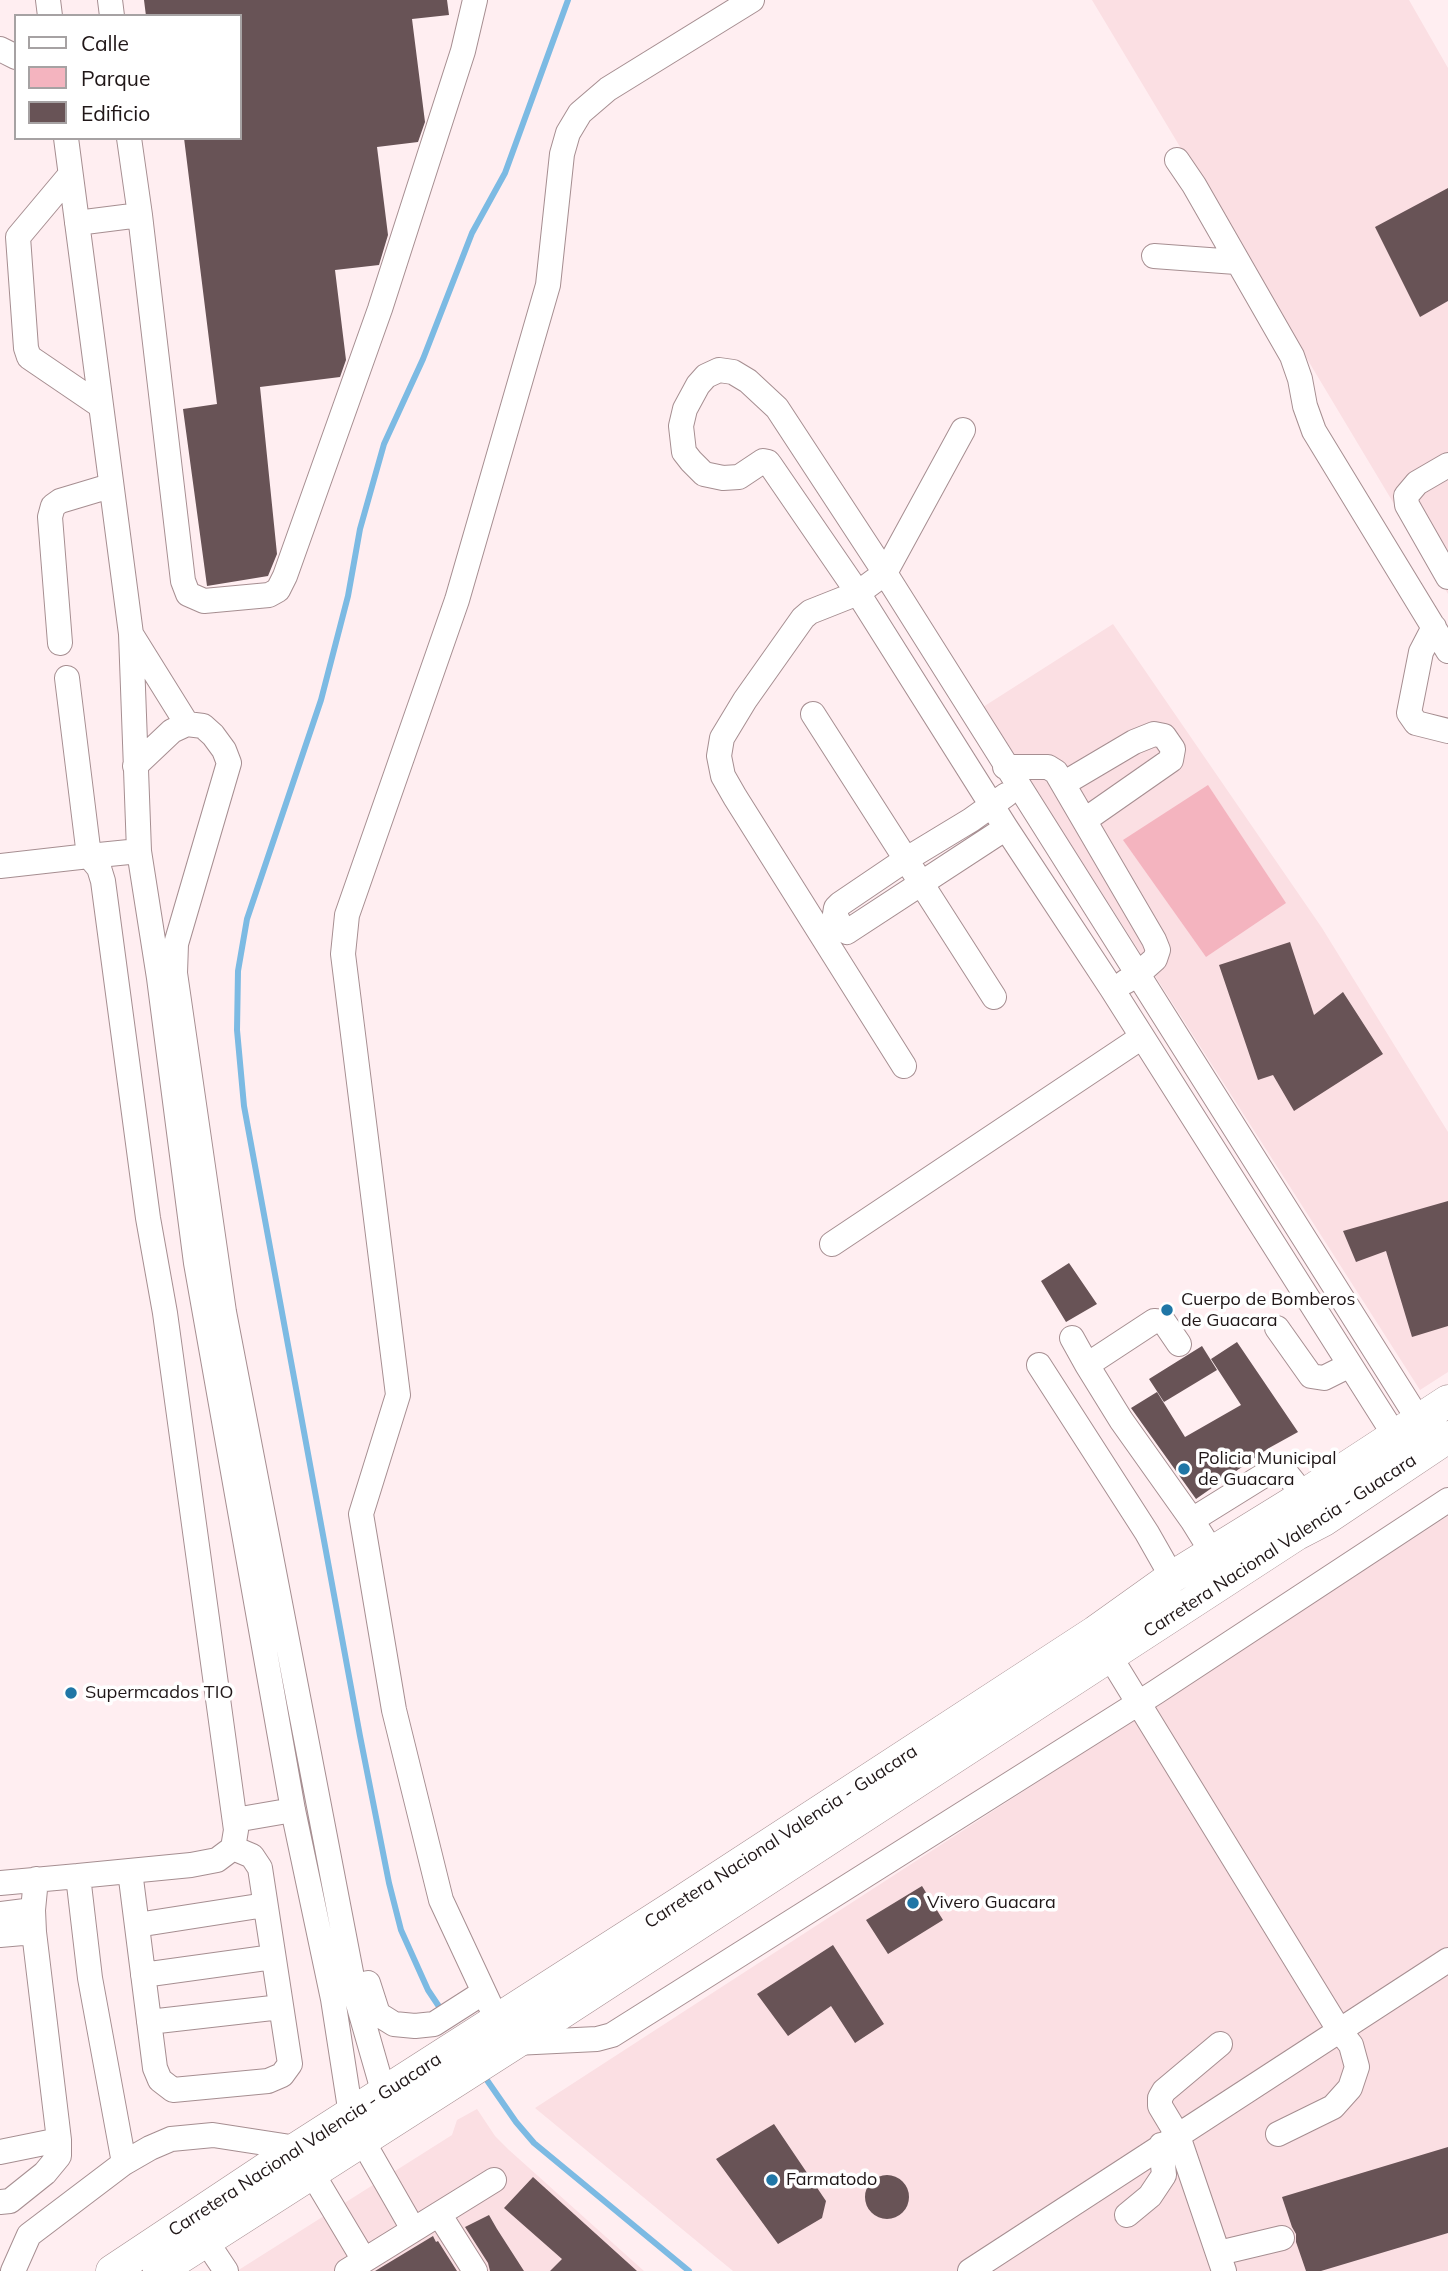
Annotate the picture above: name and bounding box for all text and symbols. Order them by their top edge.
legend [14,14,242,140]
text: Calle [81,30,129,56]
text: Parque [81,65,150,91]
text: Edificio [81,100,150,126]
place label: Cuerpo de Bomberos de Guacara [1181,1289,1355,1332]
marker: Cuerpo de Bomberos de Guacara [1159,1302,1175,1318]
place label: Policia Municipal de Guacara [1198,1448,1337,1490]
street label: Carretera Nacional Valencia - Guacara [1140,1450,1420,1642]
marker: Policia Municipal de Guacara [1176,1461,1192,1477]
place label: Supermcados TIO [85,1682,233,1704]
marker: Supermcados TIO [63,1685,79,1701]
street label: Carretera Nacional Valencia - Guacara [641,1741,921,1933]
place label: Vivero Guacara [927,1892,1056,1914]
marker: Vivero Guacara [905,1895,921,1911]
street label: Carretera Nacional Valencia - Guacara [165,2049,445,2241]
place label: Farmatodo [786,2169,877,2191]
marker: Farmatodo [764,2172,780,2188]

